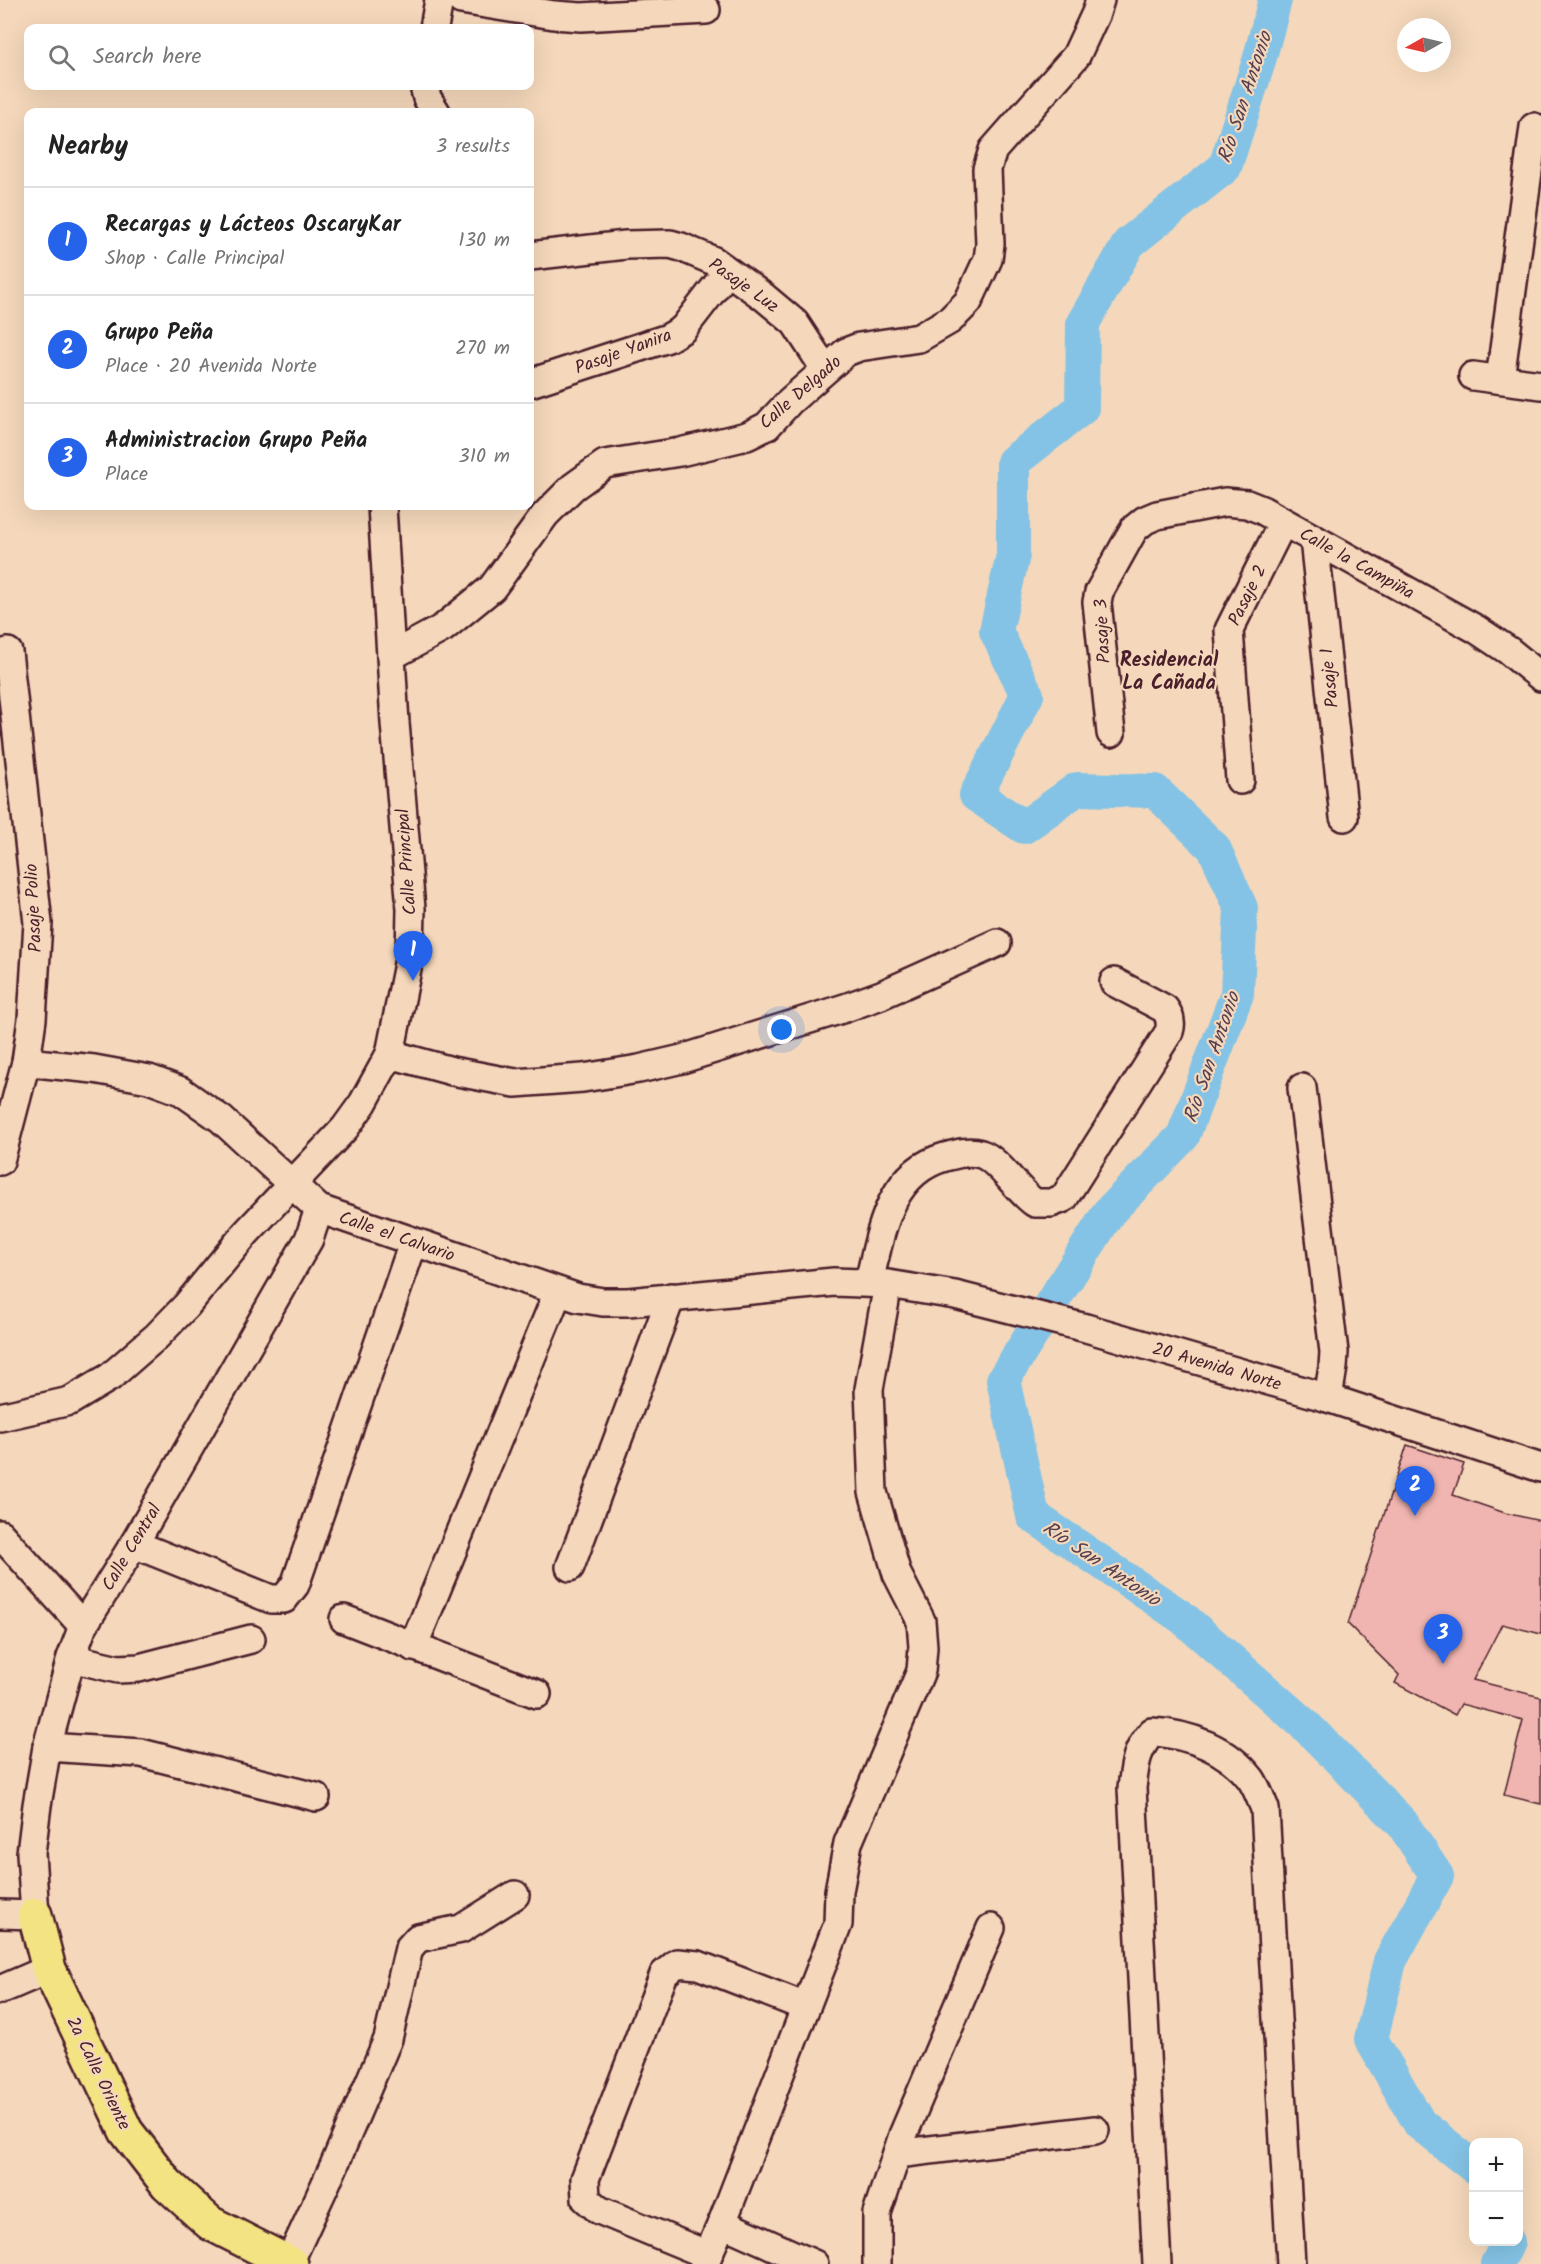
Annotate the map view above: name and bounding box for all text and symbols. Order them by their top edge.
north arrow [1397,18,1451,72]
search box [24,24,534,90]
water label: Río San Antonio [1210,26,1283,167]
text: Search here [93,40,201,75]
icon: search [45,41,78,74]
text: Nearby [48,126,128,168]
text: 3 results [436,131,510,163]
text: Recargas y Lácteos OscaryKar [105,208,401,243]
text: 1 [64,225,71,257]
text: 130 m [458,225,510,257]
text: Shop · Calle Principal [105,243,284,275]
street label: Pasaje Luz [702,251,785,321]
text: Grupo Peña [105,316,213,351]
street label: Pasaje Yanira [571,321,676,383]
text: 2 [62,333,73,365]
text: 270 m [455,333,510,365]
street label: Calle Delgado [753,349,849,437]
text: Place · 20 Avenida Norte [105,351,317,383]
text: Administracion Grupo Peña [105,424,367,459]
text: 3 [62,441,73,473]
text: 310 m [458,441,510,473]
text: Place [105,459,148,491]
street label: Calle la Campiña [1293,521,1419,608]
street label: Pasaje 2 [1221,560,1276,631]
street label: Pasaje 3 [1087,598,1120,664]
district label: Residencial La Cañada [1120,645,1219,700]
street label: Pasaje 1 [1313,647,1348,709]
street label: Calle Principal [389,807,426,916]
street label: Pasaje Polio [18,863,51,953]
pin: 1 [394,932,432,981]
water label: Río San Antonio [1176,986,1251,1127]
your location [767,1015,796,1044]
street label: Calle el Calvario [335,1204,459,1271]
street label: 20 Avenida Norte [1149,1335,1285,1400]
pin: 2 [1396,1466,1434,1516]
street label: Calle Central [95,1498,170,1597]
water label: Río San Antonio [1035,1513,1168,1617]
pin: 3 [1424,1614,1462,1664]
street label: 2a Calle Oriente [58,2012,138,2136]
map controls [1469,2138,1523,2246]
button: + [1469,2138,1523,2192]
button: − [1469,2192,1523,2246]

